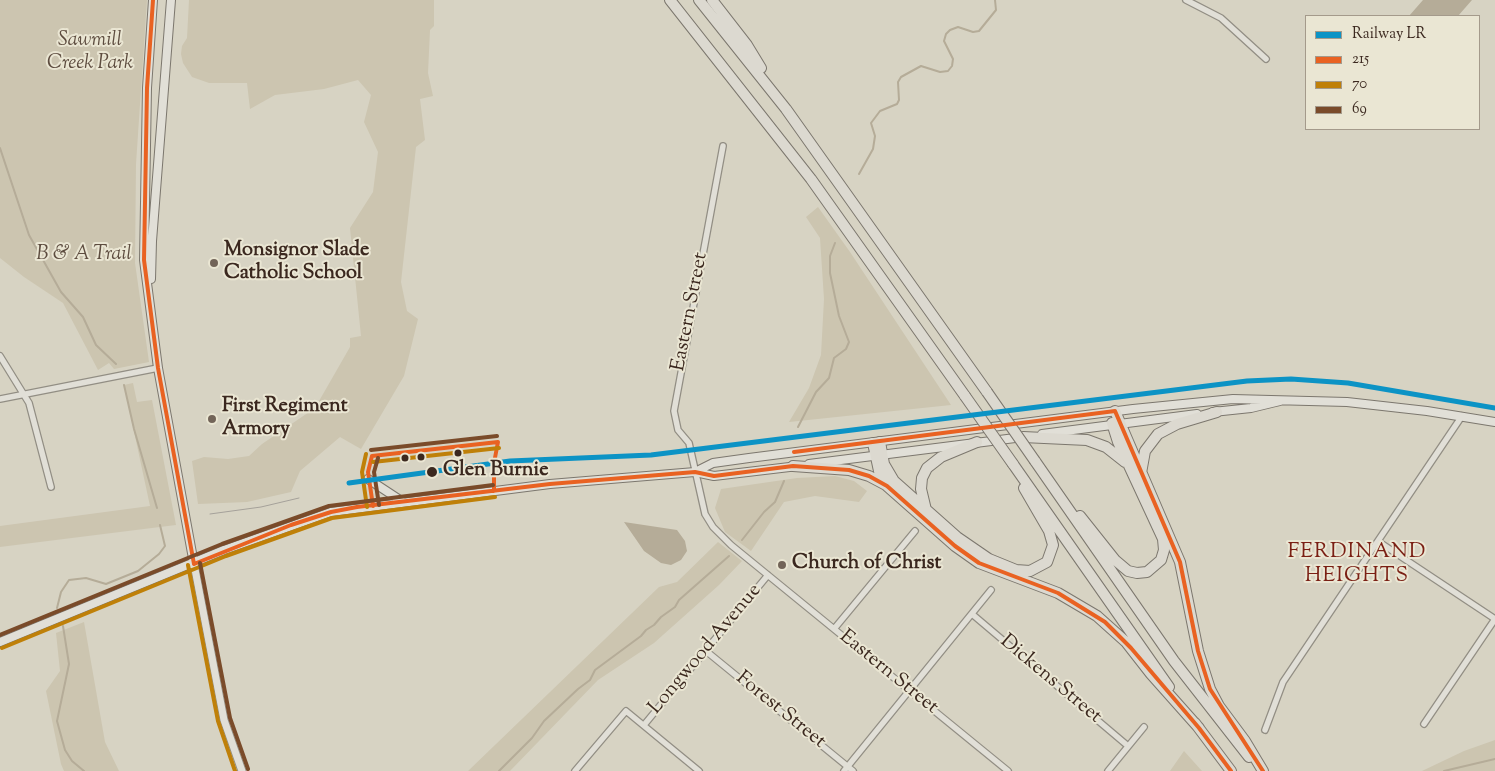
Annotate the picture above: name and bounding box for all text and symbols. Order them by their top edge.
legend [1305,15,1480,130]
text: Railway LR [1352,24,1426,45]
park label: Sawmill Creek Park [47,30,133,77]
text: 215 [1352,49,1369,70]
text: 70 [1352,74,1367,95]
text: 69 [1352,99,1367,120]
place label: Monsignor Slade Catholic School [224,240,369,287]
park label: B & A Trail [36,244,132,268]
street label: Eastern Street [668,251,714,373]
marker: Monsignor Slade Catholic School [208,257,220,269]
place label: First Regiment Armory [222,396,347,443]
marker: First Regiment Armory [206,413,218,425]
unlabelled marker [453,448,463,458]
unlabelled marker [416,452,426,462]
unlabelled marker [400,453,410,463]
place label: Glen Burnie [443,460,548,484]
marker: Glen Burnie [425,465,439,479]
district label: FERDINAND HEIGHTS [1286,540,1428,590]
place label: Church of Christ [792,553,941,577]
marker: Church of Christ [776,559,788,571]
street label: Longwood Avenue [644,580,768,720]
street label: Eastern Street [834,626,942,720]
street label: Dickens Street [994,630,1106,730]
street label: Forest Street [730,667,830,755]

